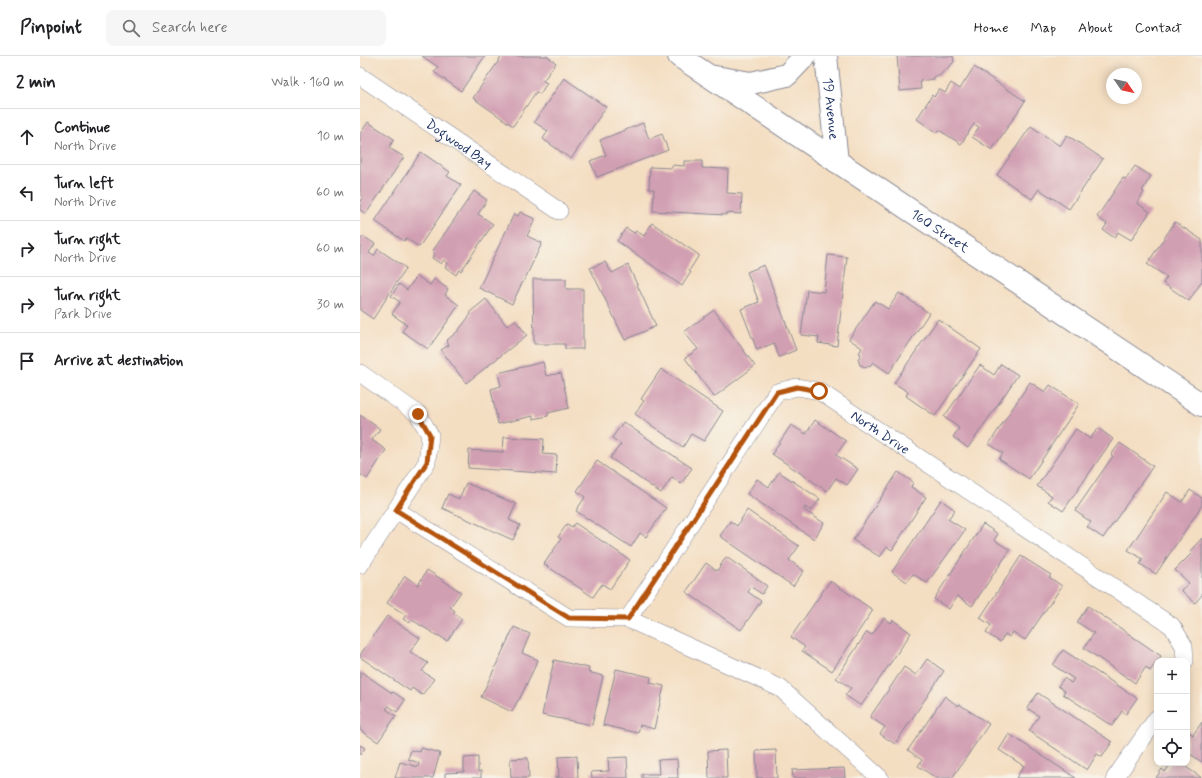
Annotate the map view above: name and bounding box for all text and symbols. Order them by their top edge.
search box [106,10,386,46]
text: Pinpoint [20,15,82,40]
icon: search [120,17,142,39]
text: Search here [152,18,228,38]
text: Home [974,19,1008,37]
text: Map [1030,19,1056,37]
text: About [1078,19,1113,37]
text: Contact [1135,19,1182,37]
north arrow [1106,68,1142,104]
text: 2 min [16,71,56,93]
text: Walk · 160 m [271,74,344,91]
street label: 19 Avenue [818,77,843,141]
street label: Dogwood Bay [422,115,495,173]
text: Continue [54,118,110,138]
icon: ahead [16,126,38,148]
text: 10 m [317,128,344,145]
text: North Drive [54,138,116,155]
text: Turn left [54,174,114,194]
icon: left [16,182,38,204]
text: 60 m [316,184,344,201]
text: North Drive [54,194,116,211]
street label: 160 Street [907,205,973,257]
text: Turn right [54,230,121,250]
icon: right [16,238,38,260]
text: 60 m [316,240,344,257]
text: North Drive [54,250,116,267]
text: Turn right [54,286,121,306]
icon: right [16,294,38,316]
text: 30 m [317,296,344,313]
text: Park Drive [54,306,112,323]
icon: arrive [16,350,38,372]
text: Arrive at destination [54,351,183,371]
route start [810,382,828,400]
route end [409,405,427,423]
street label: North Drive [847,407,913,459]
map controls [1154,658,1190,766]
button: + [1154,658,1190,694]
button: − [1154,694,1190,730]
button: locate [1154,730,1190,766]

